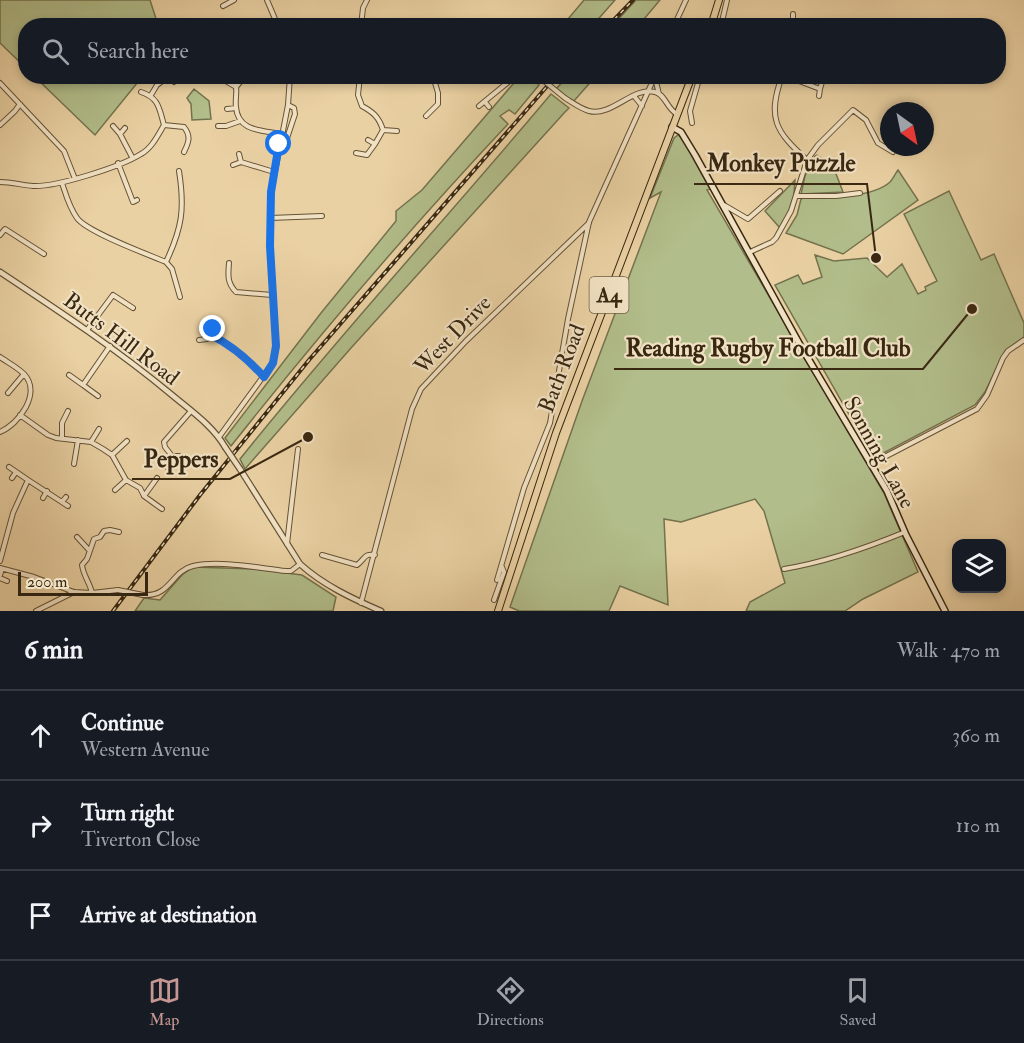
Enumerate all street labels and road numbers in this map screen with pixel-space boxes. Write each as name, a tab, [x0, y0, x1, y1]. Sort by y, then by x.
road number: A4	[590, 277, 628, 313]
street label: Butts Hill Road	[58, 286, 185, 392]
street label: West Drive	[407, 289, 497, 381]
street label: Bath Road	[532, 320, 592, 417]
street label: Sonning Lane	[837, 392, 921, 513]

